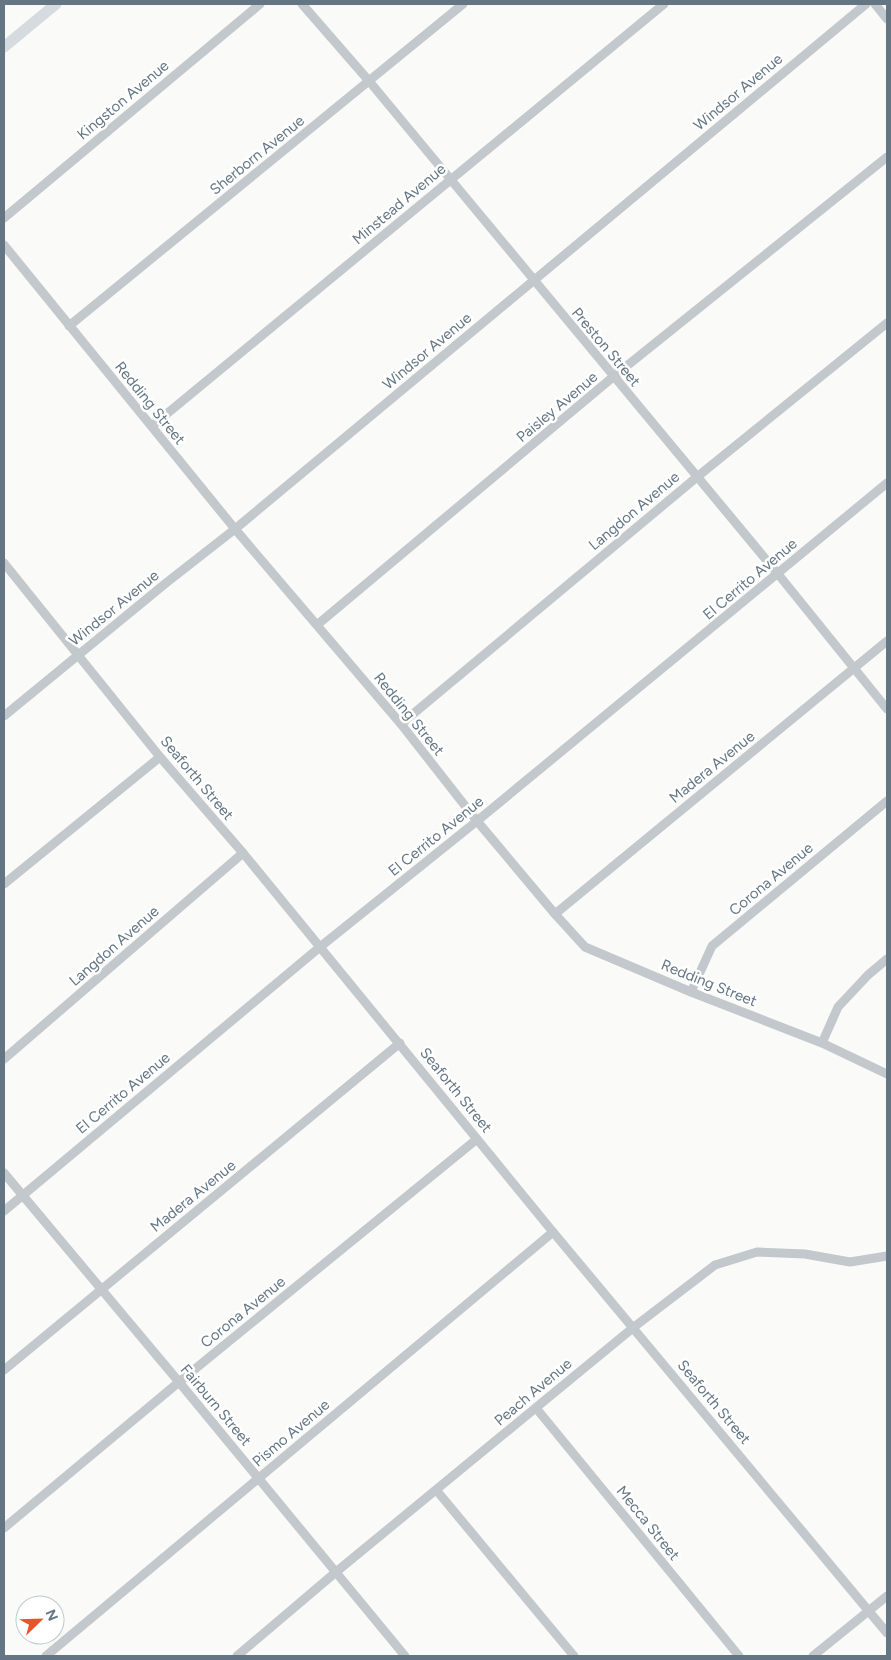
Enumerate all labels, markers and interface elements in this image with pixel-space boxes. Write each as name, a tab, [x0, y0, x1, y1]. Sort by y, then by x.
street label: Windsor Avenue	[690, 50, 786, 134]
street label: Kingston Avenue	[74, 56, 172, 144]
street label: Sherborn Avenue	[206, 111, 308, 199]
street label: Minstead Avenue	[349, 160, 449, 248]
street label: Preston Street	[568, 304, 644, 390]
street label: Windsor Avenue	[379, 309, 475, 393]
street label: Redding Street	[111, 358, 189, 448]
street label: Paisley Avenue	[513, 368, 601, 446]
street label: Langdon Avenue	[585, 468, 683, 554]
street label: El Cerrito Avenue	[699, 534, 801, 624]
street label: Windsor Avenue	[66, 566, 162, 650]
street label: Redding Street	[370, 669, 448, 759]
street label: Madera Avenue	[666, 727, 758, 807]
street label: Seaforth Street	[157, 732, 238, 824]
street label: El Cerrito Avenue	[385, 792, 487, 880]
street label: Corona Avenue	[725, 839, 817, 919]
street label: Langdon Avenue	[65, 902, 163, 990]
street label: Redding Street	[659, 956, 760, 1010]
street label: Seaforth Street	[416, 1044, 496, 1136]
street label: El Cerrito Avenue	[72, 1048, 174, 1138]
street label: Madera Avenue	[147, 1156, 239, 1236]
street label: Corona Avenue	[197, 1272, 289, 1352]
street label: Peach Avenue	[491, 1354, 575, 1430]
street label: Seaforth Street	[674, 1356, 755, 1448]
street label: Fairburn Street	[177, 1361, 255, 1450]
street label: Pismo Avenue	[249, 1396, 333, 1470]
street label: Mecca Street	[613, 1482, 684, 1564]
north arrow	[15, 1595, 65, 1645]
text: N	[42, 1607, 61, 1623]

